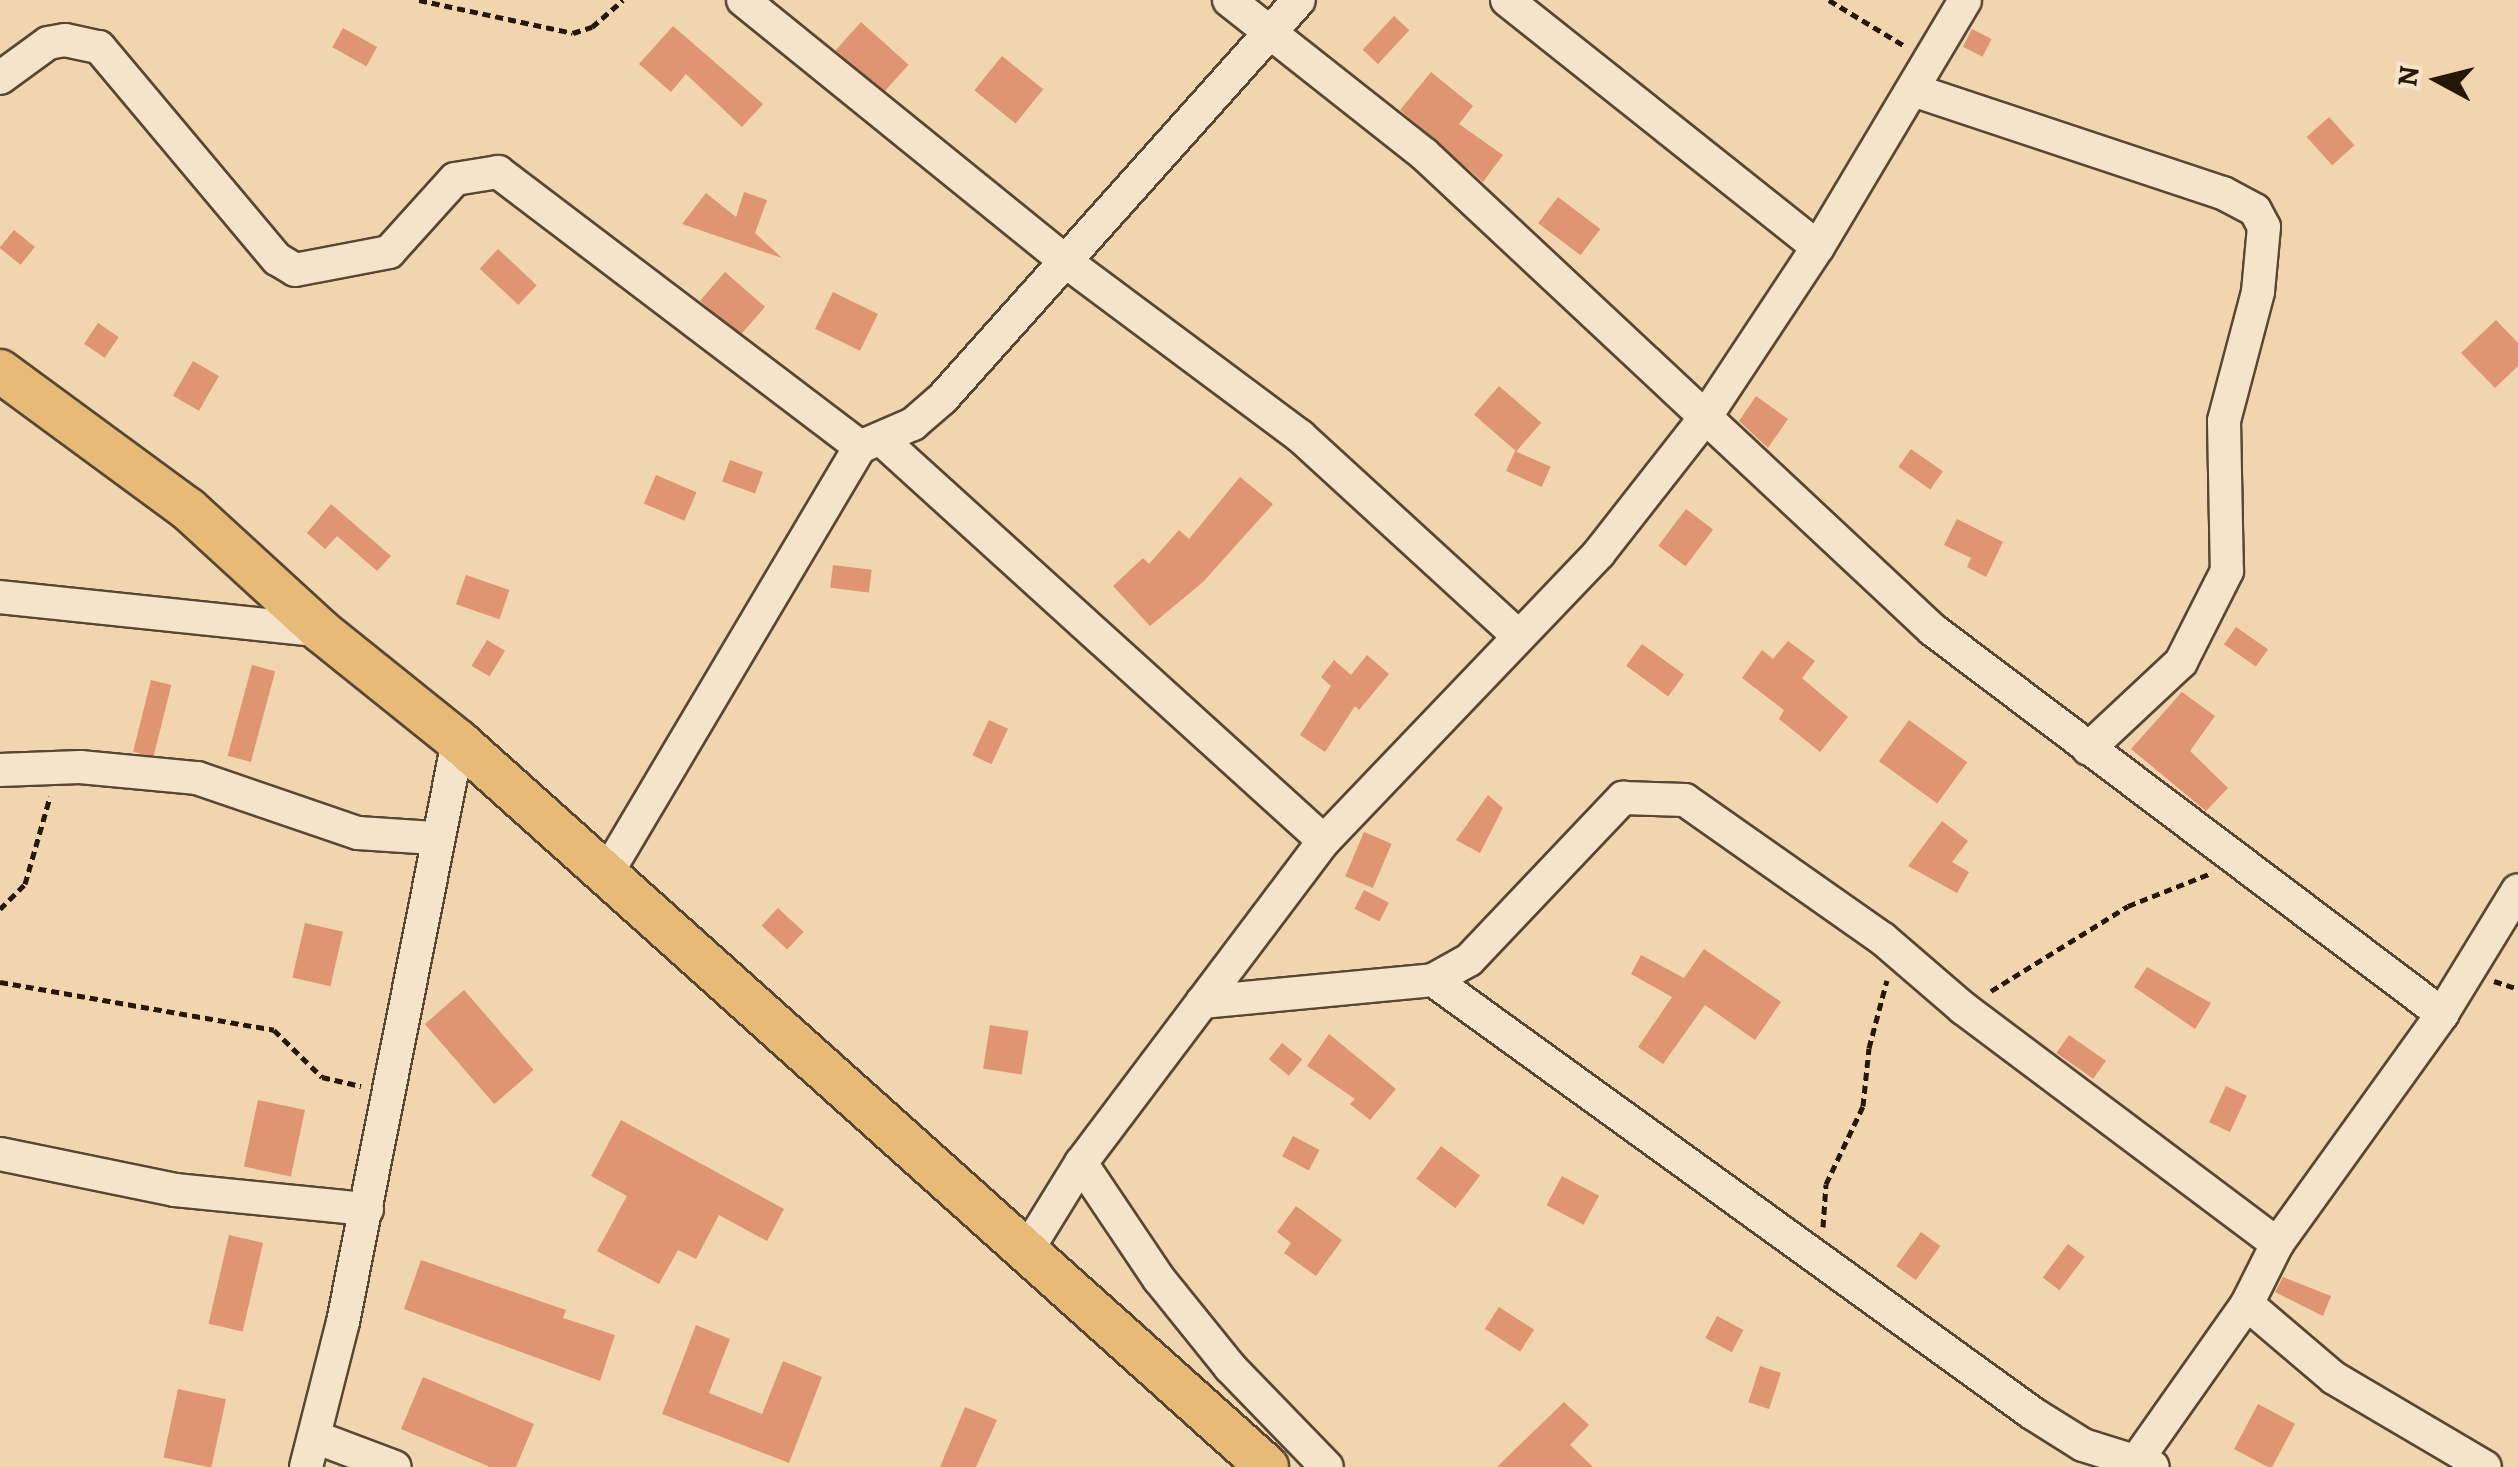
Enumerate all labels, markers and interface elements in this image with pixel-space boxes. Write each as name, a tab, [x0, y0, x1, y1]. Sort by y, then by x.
north arrow	[2388, 30, 2488, 130]
text: N	[2388, 64, 2428, 89]

